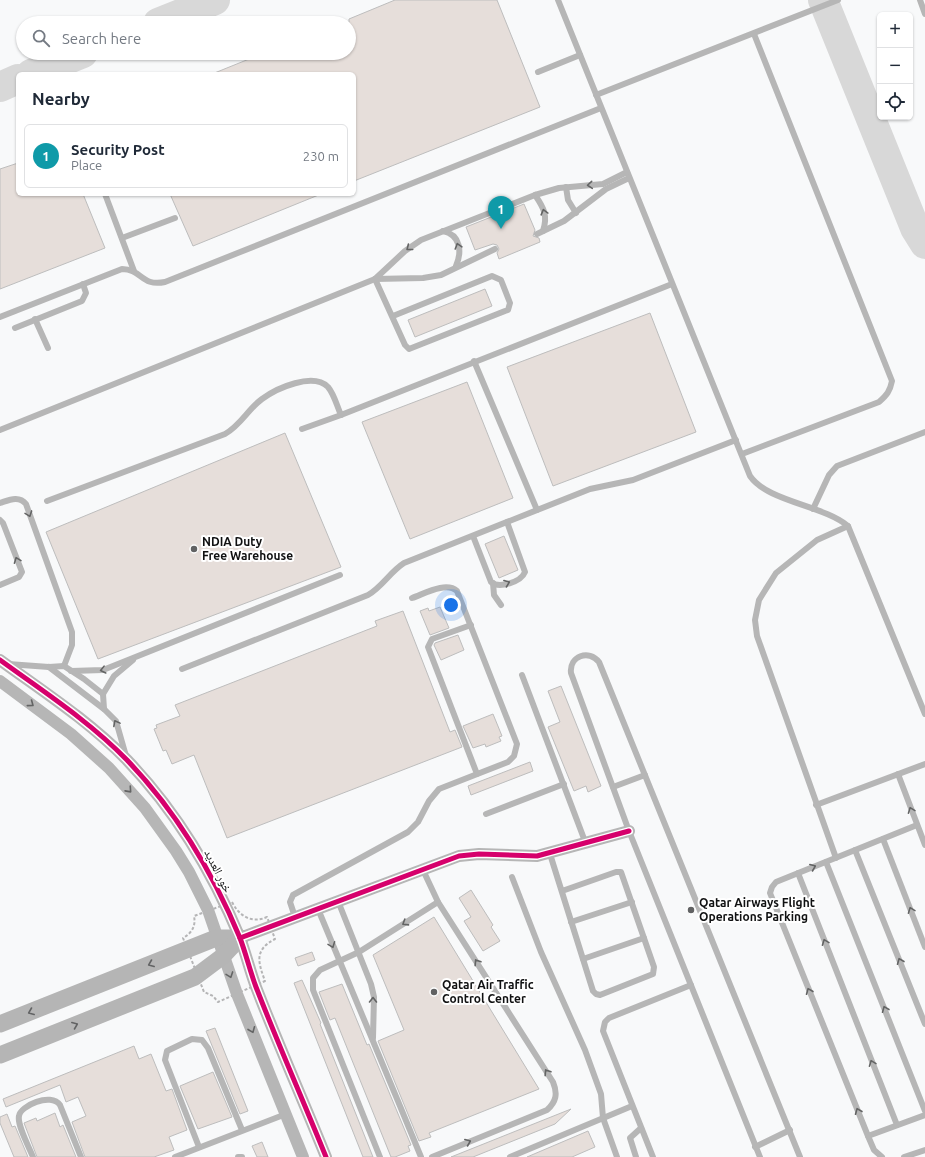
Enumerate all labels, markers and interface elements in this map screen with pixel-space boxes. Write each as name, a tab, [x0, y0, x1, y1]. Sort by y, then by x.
map controls	[877, 12, 913, 120]
button: +	[877, 12, 913, 48]
search box	[16, 16, 356, 60]
icon: search	[30, 27, 52, 49]
text: Search here	[62, 30, 141, 47]
button: −	[877, 48, 913, 84]
button: locate	[877, 84, 913, 120]
text: Nearby	[32, 89, 90, 108]
text: Security Post	[71, 141, 165, 158]
text: 1	[42, 149, 50, 163]
text: 230 m	[303, 149, 339, 163]
text: Place	[71, 158, 102, 172]
one-way arrow	[587, 181, 594, 190]
pin: 1	[488, 196, 514, 229]
one-way arrow	[541, 209, 549, 215]
one-way arrow	[454, 242, 463, 249]
one-way arrow	[406, 244, 413, 251]
one-way arrow	[25, 510, 33, 517]
place label: NDIA Duty Free Warehouse	[202, 535, 293, 562]
marker: NDIA Duty Free Warehouse	[189, 544, 199, 554]
one-way arrow	[14, 557, 22, 564]
one-way arrow	[504, 579, 511, 587]
your location	[441, 595, 461, 615]
one-way arrow	[100, 665, 106, 673]
one-way arrow	[27, 699, 34, 706]
one-way arrow	[113, 719, 120, 727]
one-way arrow	[124, 785, 131, 792]
one-way arrow	[908, 806, 916, 813]
street label: خور العديد	[201, 847, 235, 895]
one-way arrow	[808, 864, 816, 872]
place label: Qatar Airways Flight Operations Parking	[699, 896, 815, 923]
marker: Qatar Airways Flight Operations Parking	[686, 905, 696, 915]
one-way arrow	[907, 907, 915, 914]
one-way arrow	[402, 918, 409, 925]
one-way arrow	[822, 939, 830, 946]
one-way arrow	[328, 941, 336, 948]
one-way arrow	[897, 958, 905, 966]
one-way arrow	[148, 959, 155, 967]
one-way arrow	[474, 959, 481, 966]
one-way arrow	[225, 971, 233, 978]
place label: Qatar Air Traffic Control Center	[442, 978, 534, 1005]
marker: Qatar Air Traffic Control Center	[429, 987, 439, 997]
one-way arrow	[805, 987, 813, 994]
one-way arrow	[369, 997, 377, 1003]
one-way arrow	[881, 1006, 889, 1013]
one-way arrow	[27, 1007, 35, 1015]
one-way arrow	[71, 1022, 79, 1030]
one-way arrow	[247, 1026, 255, 1033]
one-way arrow	[869, 1060, 877, 1067]
one-way arrow	[544, 1069, 551, 1076]
one-way arrow	[854, 1108, 862, 1115]
one-way arrow	[464, 1139, 471, 1147]

